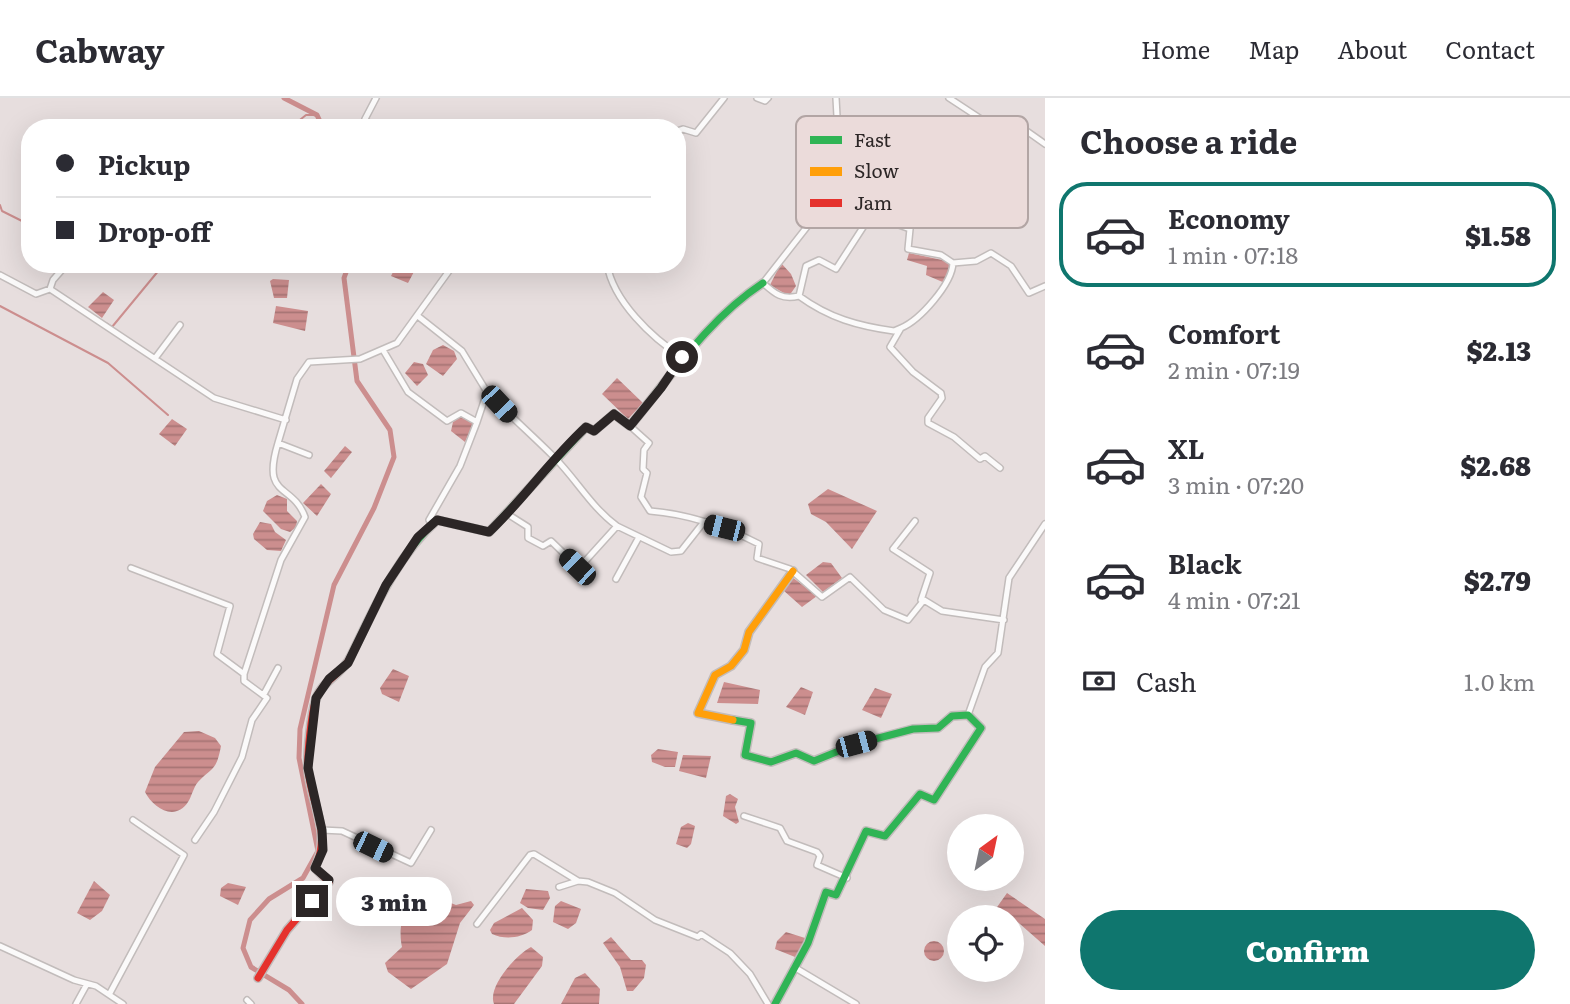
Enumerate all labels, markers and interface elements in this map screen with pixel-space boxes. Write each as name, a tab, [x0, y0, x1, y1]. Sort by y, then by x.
text: Cabway	[35, 24, 164, 73]
text: Home	[1141, 31, 1210, 66]
text: Map	[1248, 31, 1299, 66]
text: About	[1337, 31, 1407, 66]
text: Contact	[1445, 31, 1535, 66]
legend	[796, 116, 1028, 228]
text: Choose a ride	[1080, 116, 1297, 164]
text: Fast	[854, 125, 891, 153]
text: Pickup	[98, 144, 190, 183]
text: Slow	[854, 156, 899, 184]
text: Jam	[854, 188, 892, 216]
text: Economy	[1168, 198, 1290, 237]
icon: car	[1084, 203, 1147, 266]
text: Drop-off	[98, 211, 211, 250]
text: $1.58	[1465, 215, 1531, 254]
text: 1 min · 07:18	[1168, 237, 1298, 271]
text: Comfort	[1168, 313, 1280, 352]
icon: car	[1084, 318, 1147, 381]
text: $2.13	[1466, 330, 1531, 369]
route start	[666, 341, 698, 373]
text: 2 min · 07:19	[1168, 352, 1300, 386]
car	[477, 381, 522, 427]
text: XL	[1168, 428, 1205, 467]
icon: car	[1084, 433, 1147, 496]
text: $2.68	[1460, 445, 1531, 484]
text: 3 min · 07:20	[1168, 467, 1304, 501]
car	[702, 513, 747, 543]
text: Black	[1168, 543, 1242, 582]
car	[555, 545, 600, 589]
icon: car	[1084, 548, 1147, 611]
text: $2.79	[1464, 560, 1531, 599]
text: 4 min · 07:21	[1168, 582, 1300, 616]
text: Cash	[1136, 661, 1197, 700]
icon: cash	[1080, 662, 1118, 700]
text: 1.0 km	[1464, 664, 1535, 698]
car	[833, 728, 880, 760]
north arrow	[947, 814, 1024, 891]
map controls	[947, 814, 1024, 982]
car	[350, 828, 397, 866]
callout: 3 min	[336, 876, 452, 926]
text: 3 min	[361, 884, 427, 918]
route end	[296, 885, 328, 917]
button: locate	[947, 905, 1024, 982]
button: Confirm	[1080, 910, 1535, 990]

